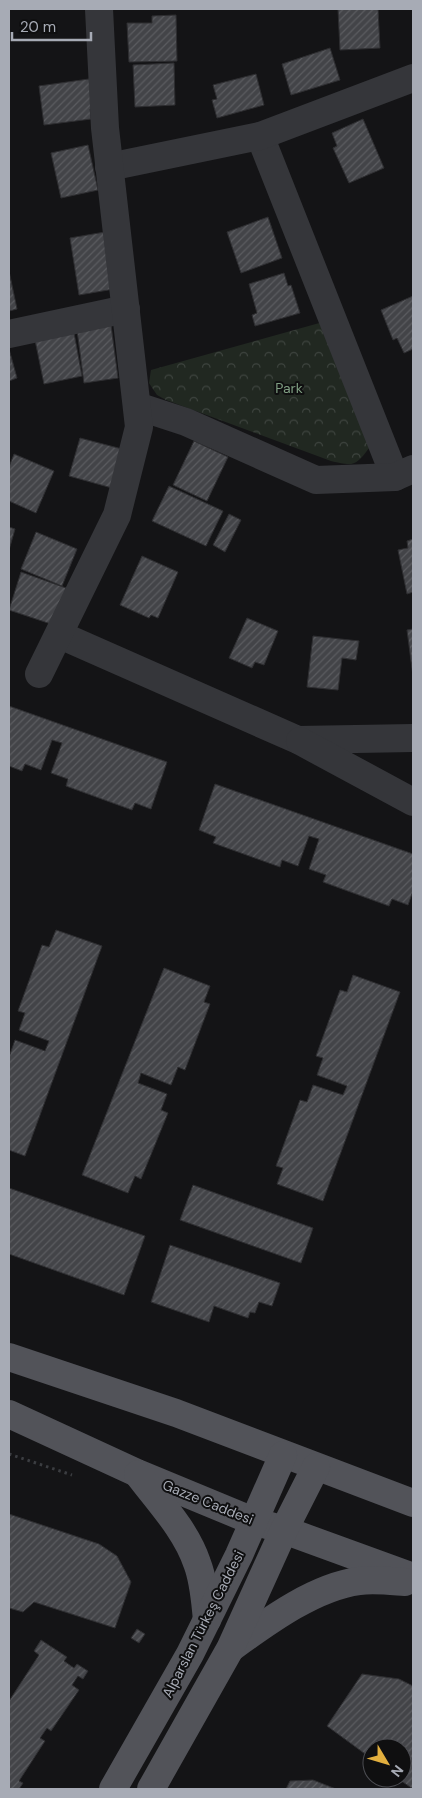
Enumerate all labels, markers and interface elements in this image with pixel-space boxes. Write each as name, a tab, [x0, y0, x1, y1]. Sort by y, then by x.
scale bar	[12, 10, 91, 42]
text: 20 m	[20, 17, 56, 37]
park label: Park	[275, 379, 303, 397]
street label: Gazze Caddesi	[160, 1476, 256, 1528]
street label: Alparslan Türkeş Caddesi	[158, 1547, 248, 1701]
north arrow	[362, 1738, 412, 1788]
text: N	[387, 1761, 407, 1781]

